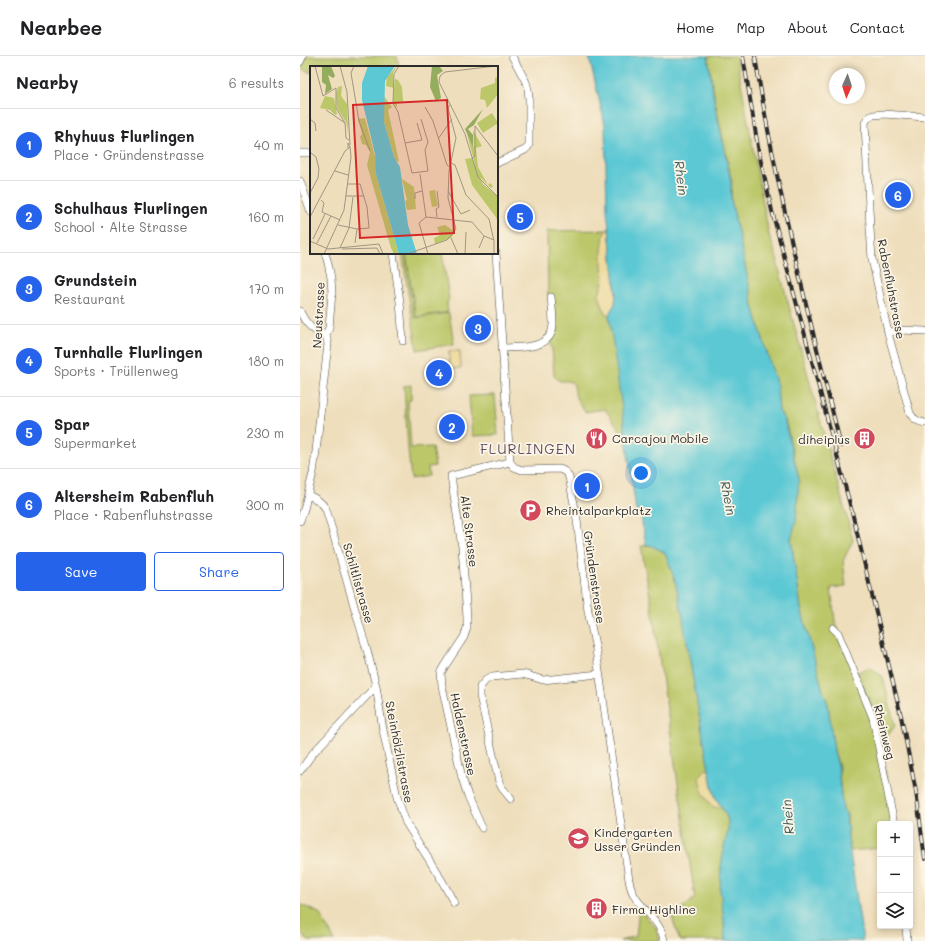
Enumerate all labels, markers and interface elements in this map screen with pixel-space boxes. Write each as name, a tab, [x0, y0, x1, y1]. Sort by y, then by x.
text: Nearbee	[20, 15, 102, 40]
text: Home	[676, 18, 714, 37]
text: Map	[736, 18, 765, 37]
text: About	[787, 18, 828, 37]
text: Contact	[850, 18, 905, 37]
inset map	[310, 66, 498, 254]
north arrow	[829, 68, 865, 104]
text: Nearby	[16, 71, 78, 93]
text: 6 results	[229, 74, 284, 91]
text: Rhyhuus Flurlingen	[54, 126, 194, 146]
text: 1	[26, 136, 32, 153]
text: 40 m	[254, 136, 284, 153]
text: Place · Gründenstrasse	[54, 146, 204, 163]
water label: Rhein	[671, 160, 693, 196]
pin: 6	[885, 180, 911, 210]
text: Schulhaus Flurlingen	[54, 198, 208, 218]
pin: 5	[507, 202, 533, 232]
text: 2	[25, 208, 33, 225]
text: 160 m	[248, 208, 284, 225]
text: School · Alte Strasse	[54, 218, 188, 235]
street label: Rabenfluhstrasse	[874, 238, 910, 340]
text: Grundstein	[54, 270, 137, 290]
text: 3	[25, 280, 33, 297]
text: 170 m	[248, 280, 284, 297]
street label: Neustrasse	[308, 281, 328, 349]
text: Restaurant	[54, 290, 125, 307]
pin: 3	[465, 313, 491, 343]
text: Turnhalle Flurlingen	[54, 342, 203, 362]
text: 4	[25, 352, 33, 369]
text: 180 m	[248, 352, 284, 369]
pin: 4	[426, 358, 452, 388]
text: Sports · Trüllenweg	[54, 362, 178, 379]
pin: 2	[439, 412, 465, 442]
text: Spar	[54, 414, 90, 434]
text: 5	[25, 424, 33, 441]
text: 230 m	[247, 424, 284, 441]
restaurant icon: Carcajou Mobile	[583, 425, 609, 451]
building icon: diheiplus	[852, 426, 878, 452]
place label: Carcajou Mobile	[612, 430, 709, 446]
place label: diheiplus	[798, 431, 850, 447]
text: Supermarket	[54, 434, 137, 451]
district label: FLURLINGEN	[480, 439, 576, 458]
your location	[631, 463, 651, 483]
pin: 1	[574, 471, 600, 501]
water label: Rhein	[717, 479, 741, 517]
text: Altersheim Rabenfluh	[54, 486, 214, 506]
street label: Alte Strasse	[458, 494, 482, 568]
text: 6	[25, 496, 33, 513]
text: 300 m	[246, 496, 284, 513]
parking icon: Rheintalparkplatz	[517, 497, 543, 523]
place label: Rheintalparkplatz	[546, 502, 651, 518]
text: Place · Rabenfluhstrasse	[54, 506, 213, 523]
street label: Gründenstrasse	[581, 530, 609, 624]
street label: Schiltlistrasse	[340, 541, 378, 625]
button: Save	[16, 552, 146, 591]
button: Share	[154, 552, 284, 591]
street label: Haldenstrasse	[447, 691, 481, 777]
street label: Steinhölzlistrasse	[382, 700, 418, 804]
street label: Rheinweg	[870, 703, 900, 761]
water label: Rhein	[777, 799, 797, 835]
map controls	[877, 821, 913, 929]
button: +	[877, 821, 913, 857]
place label: Kindergarten Usser Gründen	[594, 824, 681, 854]
school or university icon: Kindergarten Usser Gründen	[566, 826, 592, 852]
button: −	[877, 857, 913, 893]
button: layers	[877, 893, 913, 929]
building icon: Firma Highline	[584, 896, 610, 922]
place label: Firma Highline	[612, 901, 696, 917]

